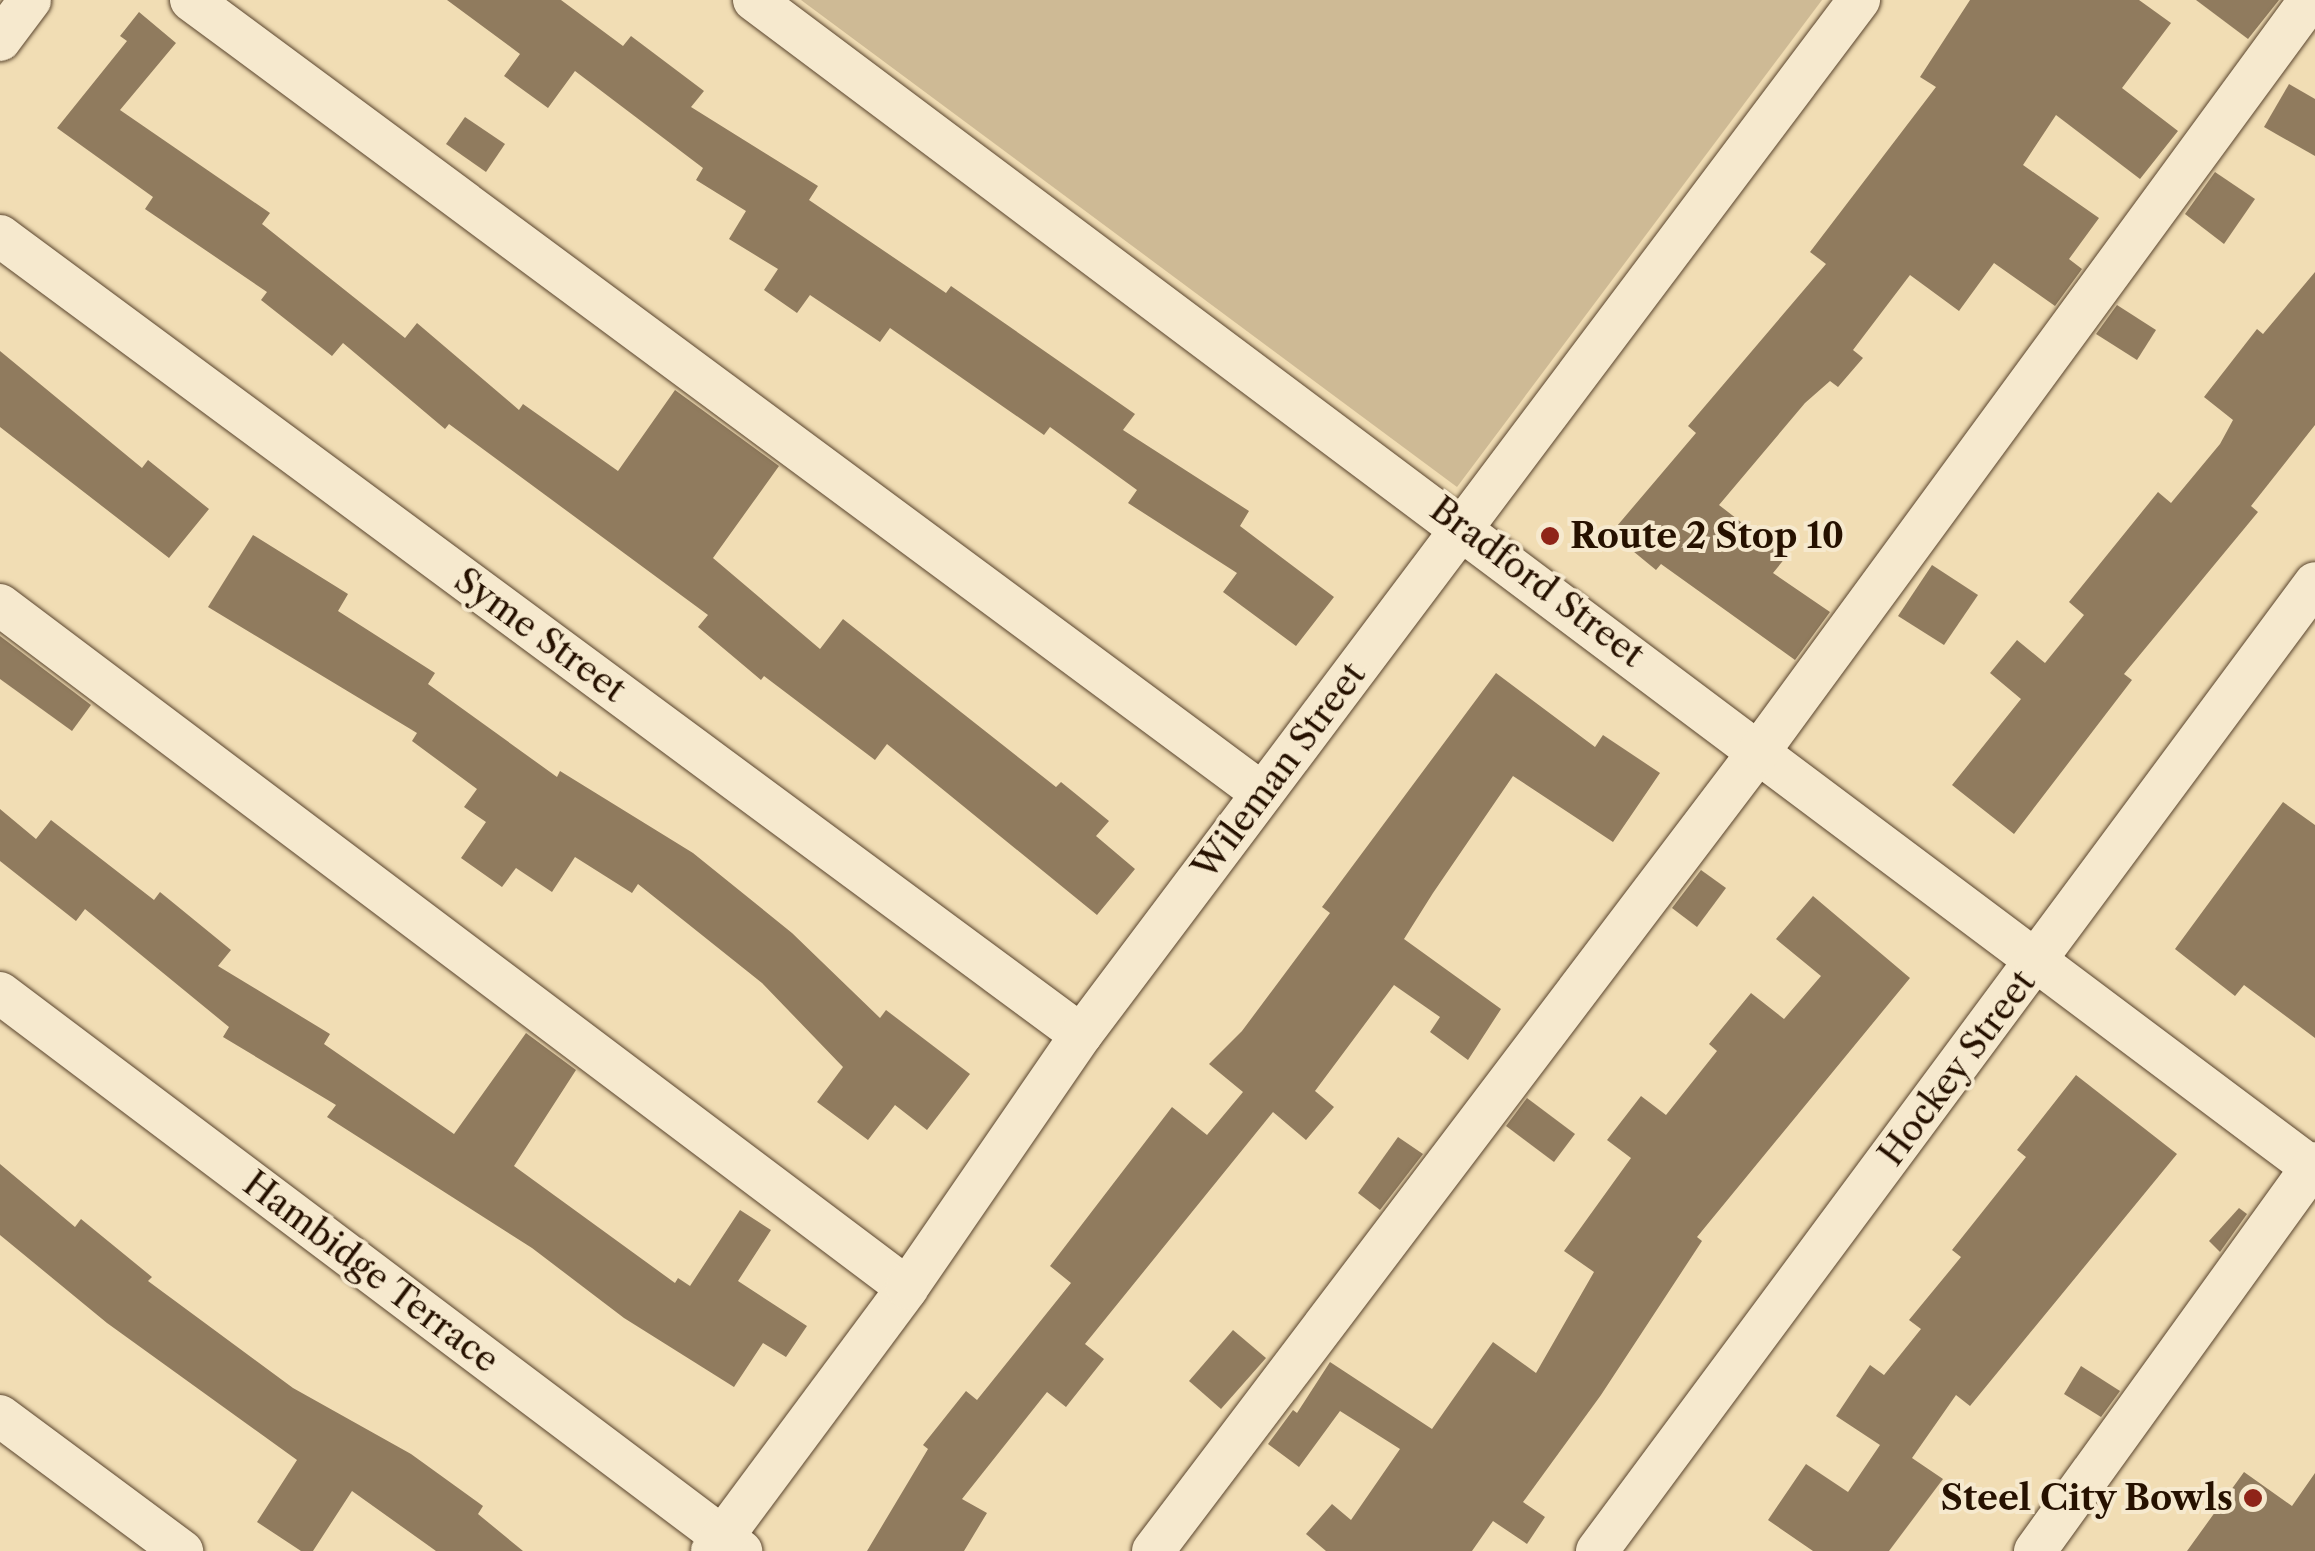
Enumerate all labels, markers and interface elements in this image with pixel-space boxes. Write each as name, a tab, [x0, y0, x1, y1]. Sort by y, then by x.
street label: Bradford Street	[1422, 488, 1652, 676]
place label: Route 2 Stop 10	[1570, 515, 1844, 557]
marker: Route 2 Stop 10	[1539, 525, 1561, 547]
street label: Syme Street	[446, 559, 634, 711]
street label: Wileman Street	[1184, 654, 1374, 888]
street label: Hockey Street	[1870, 962, 2044, 1174]
street label: Hambidge Terrace	[235, 1162, 507, 1382]
place label: Steel City Bowls	[1940, 1477, 2233, 1519]
marker: Steel City Bowls	[2242, 1487, 2264, 1509]

